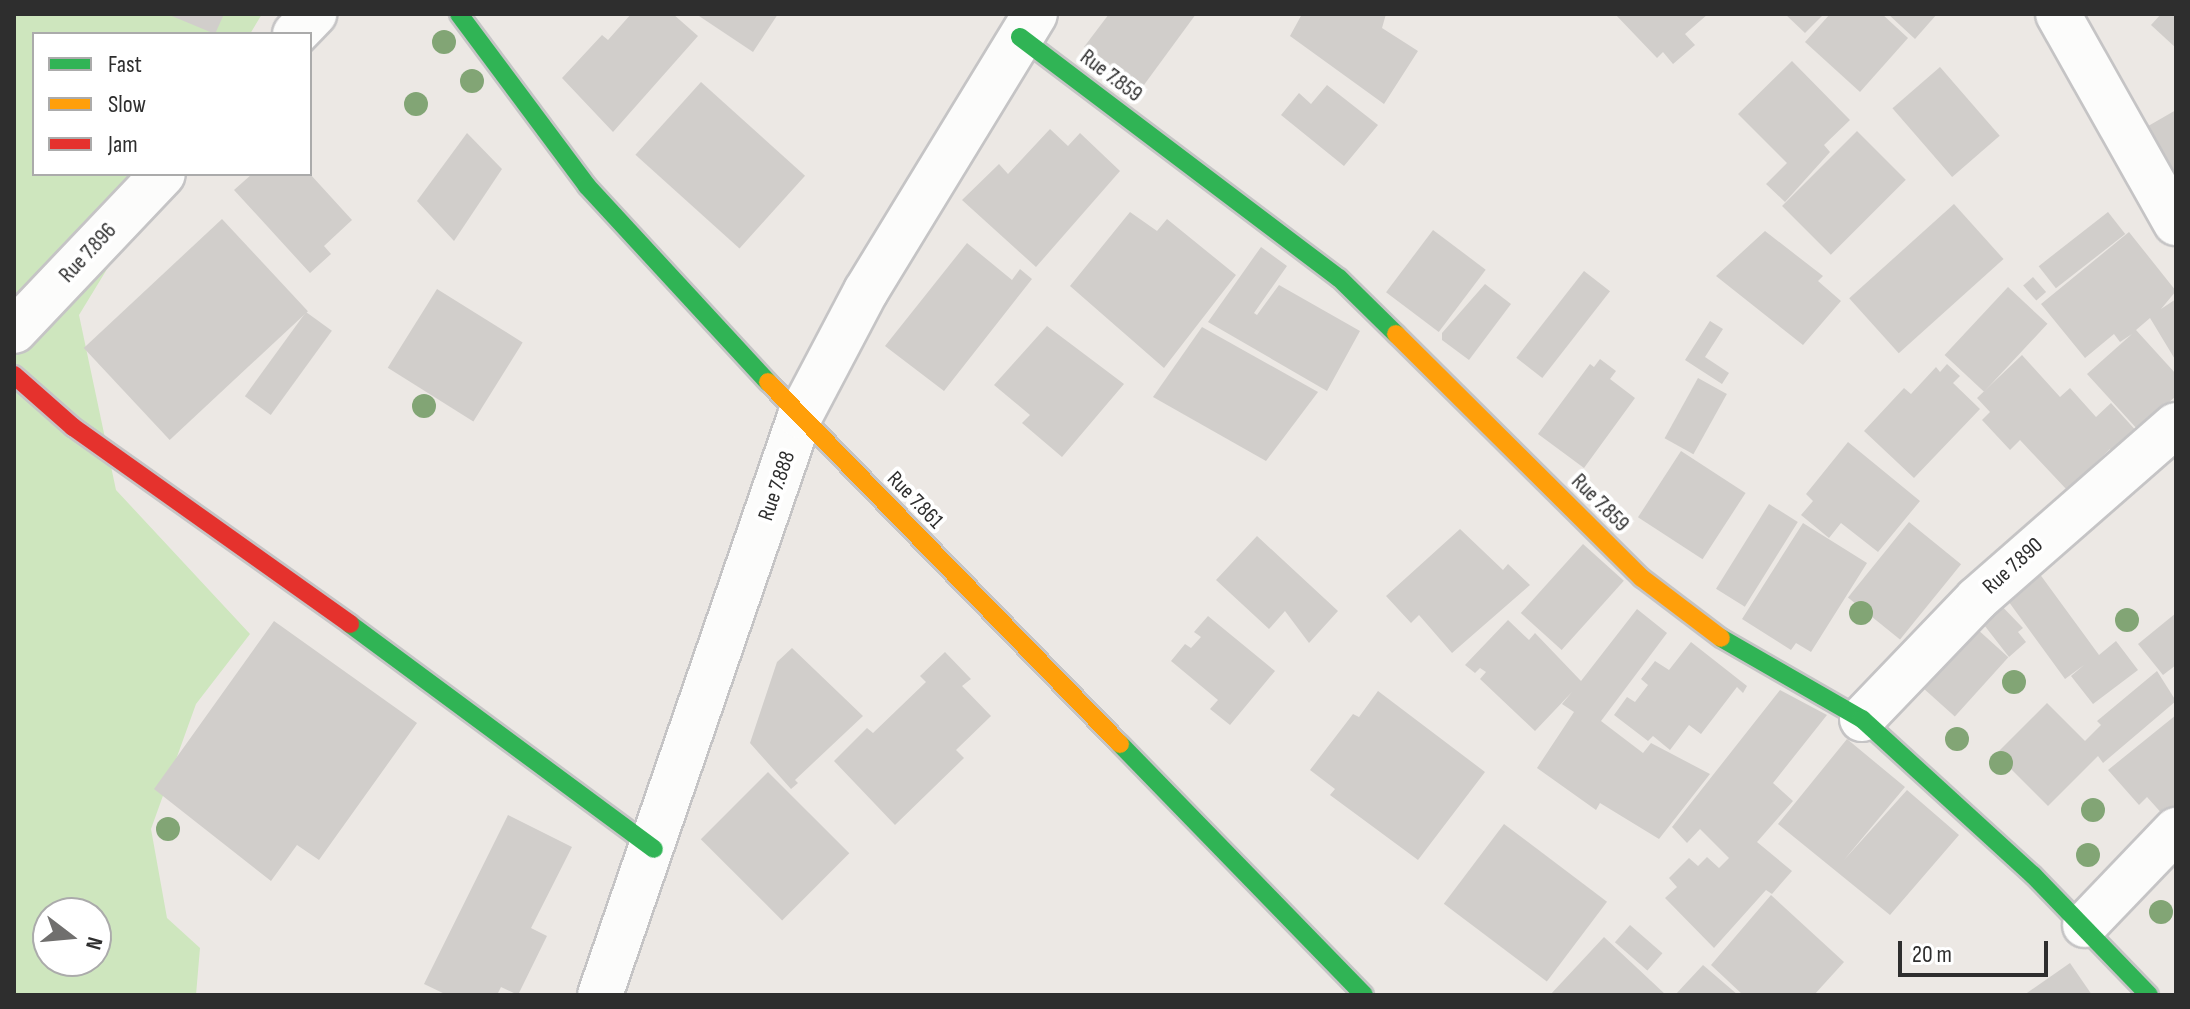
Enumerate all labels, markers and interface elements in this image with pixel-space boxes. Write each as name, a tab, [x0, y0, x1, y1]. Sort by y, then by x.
legend	[32, 32, 312, 176]
street label: Rue 7.859	[1075, 44, 1147, 108]
text: Fast	[108, 50, 142, 79]
text: Slow	[108, 90, 146, 119]
text: Jam	[108, 130, 138, 159]
street label: Rue 7.896	[54, 218, 122, 288]
street label: Rue 7.888	[753, 448, 801, 524]
street label: Rue 7.861	[881, 466, 949, 534]
street label: Rue 7.859	[1566, 469, 1634, 537]
street label: Rue 7.890	[1978, 532, 2048, 600]
north arrow	[32, 897, 112, 977]
scale bar	[1902, 925, 2052, 975]
text: N	[79, 934, 108, 953]
text: 20 m	[1912, 940, 1952, 969]

